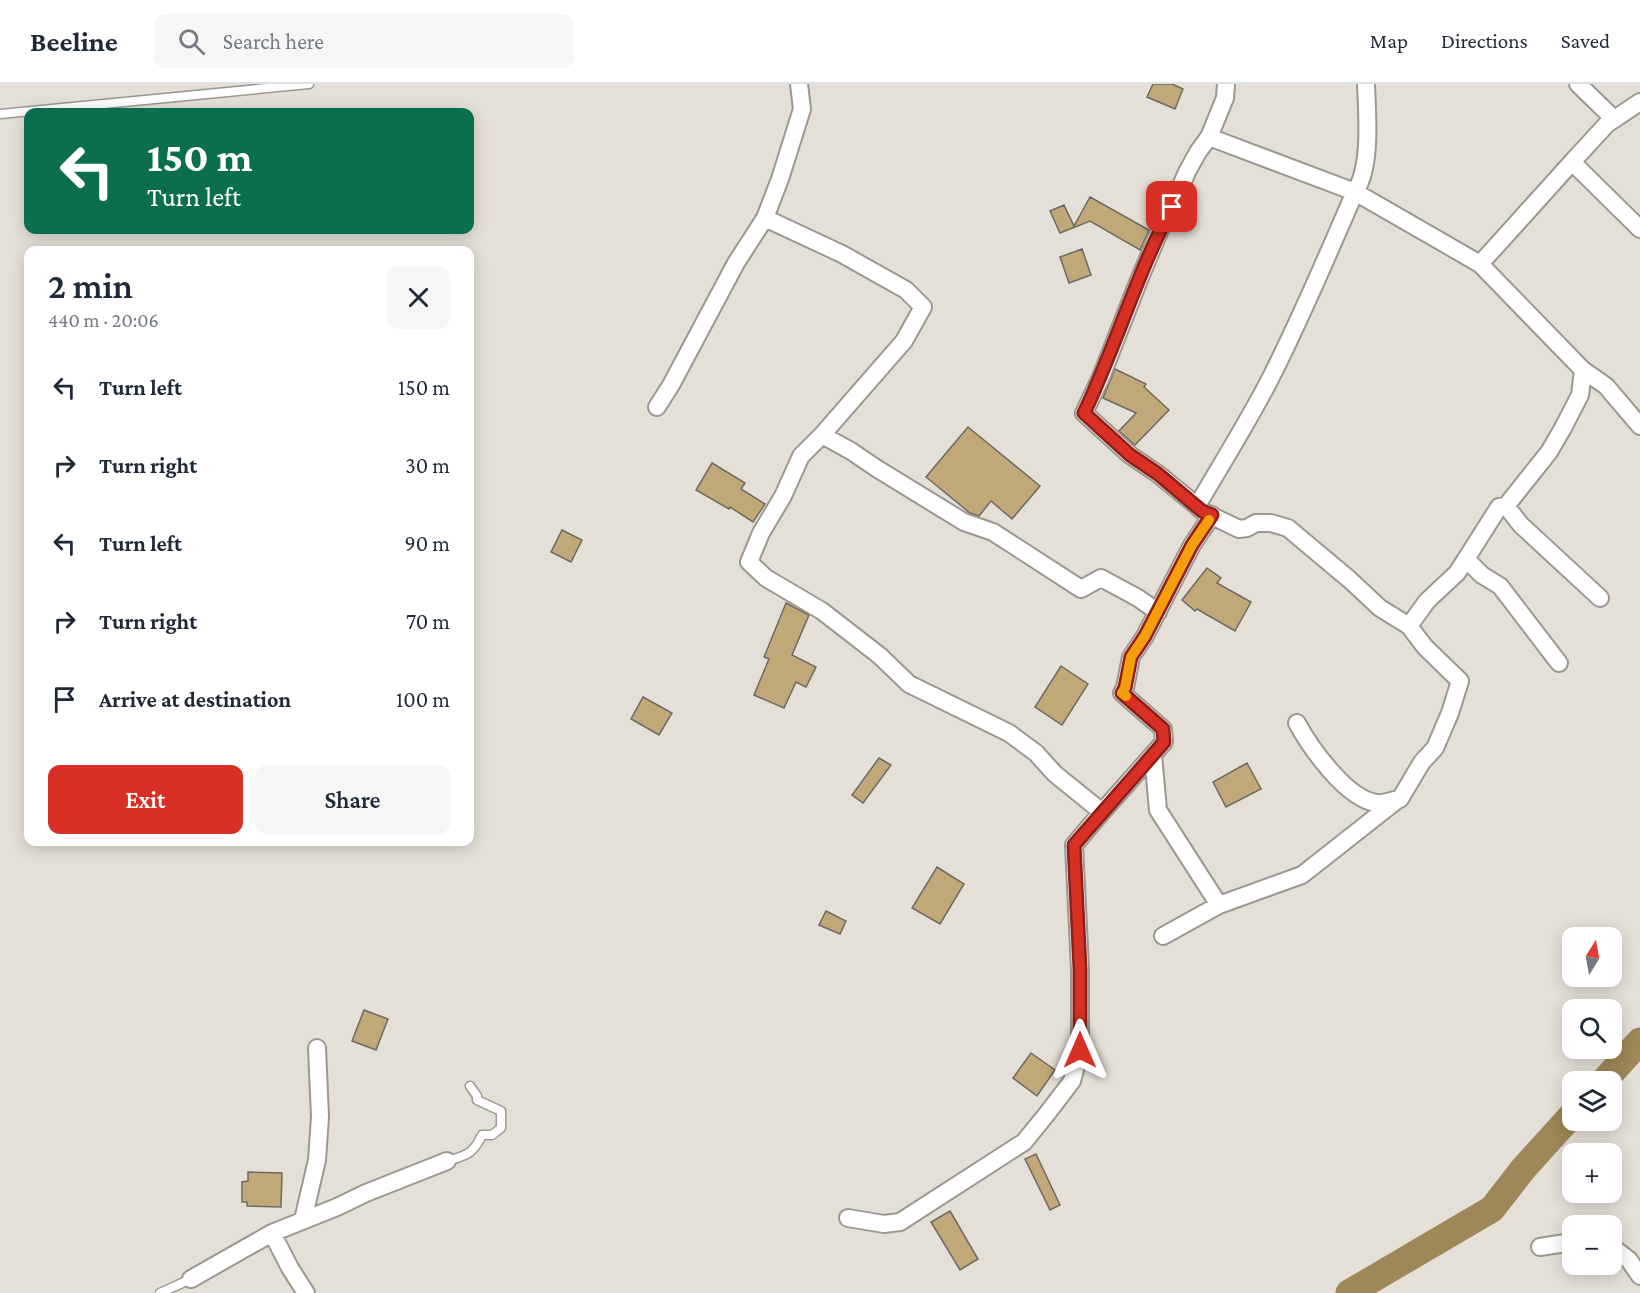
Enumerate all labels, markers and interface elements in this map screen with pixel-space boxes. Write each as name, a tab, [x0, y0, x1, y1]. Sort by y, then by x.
search box	[154, 14, 574, 68]
icon: search	[175, 25, 208, 58]
text: Beeline	[30, 26, 118, 57]
text: Search here	[223, 29, 324, 54]
text: Map	[1370, 29, 1408, 53]
text: Directions	[1441, 29, 1528, 53]
text: Saved	[1561, 29, 1610, 53]
icon: left	[48, 132, 126, 210]
text: 150 m	[147, 133, 252, 180]
pin	[1146, 181, 1197, 232]
text: Turn left	[147, 182, 241, 212]
icon: arrive	[1155, 190, 1188, 223]
text: 2 min	[48, 266, 133, 306]
button: close	[387, 266, 450, 329]
text: 440 m · 20:06	[48, 309, 159, 331]
icon: left	[48, 371, 81, 404]
text: Turn left	[99, 375, 182, 400]
text: 150 m	[398, 375, 450, 400]
icon: right	[48, 449, 81, 482]
text: Turn right	[99, 453, 197, 478]
text: 30 m	[405, 453, 450, 478]
icon: left	[48, 527, 81, 560]
text: Turn left	[99, 531, 182, 556]
text: 90 m	[405, 531, 450, 556]
icon: right	[48, 605, 81, 638]
text: Turn right	[99, 609, 197, 634]
text: 70 m	[406, 609, 450, 634]
icon: arrive	[48, 683, 81, 716]
text: Arrive at destination	[99, 687, 291, 712]
text: 100 m	[396, 687, 450, 712]
button: Exit	[48, 765, 243, 834]
button: Share	[255, 765, 450, 834]
north arrow	[1562, 927, 1622, 987]
map controls	[1562, 927, 1622, 1275]
button: search	[1562, 999, 1622, 1059]
position arrow	[1048, 1018, 1112, 1082]
button: layers	[1562, 1071, 1622, 1131]
button: +	[1562, 1143, 1622, 1203]
button: −	[1562, 1215, 1622, 1275]

